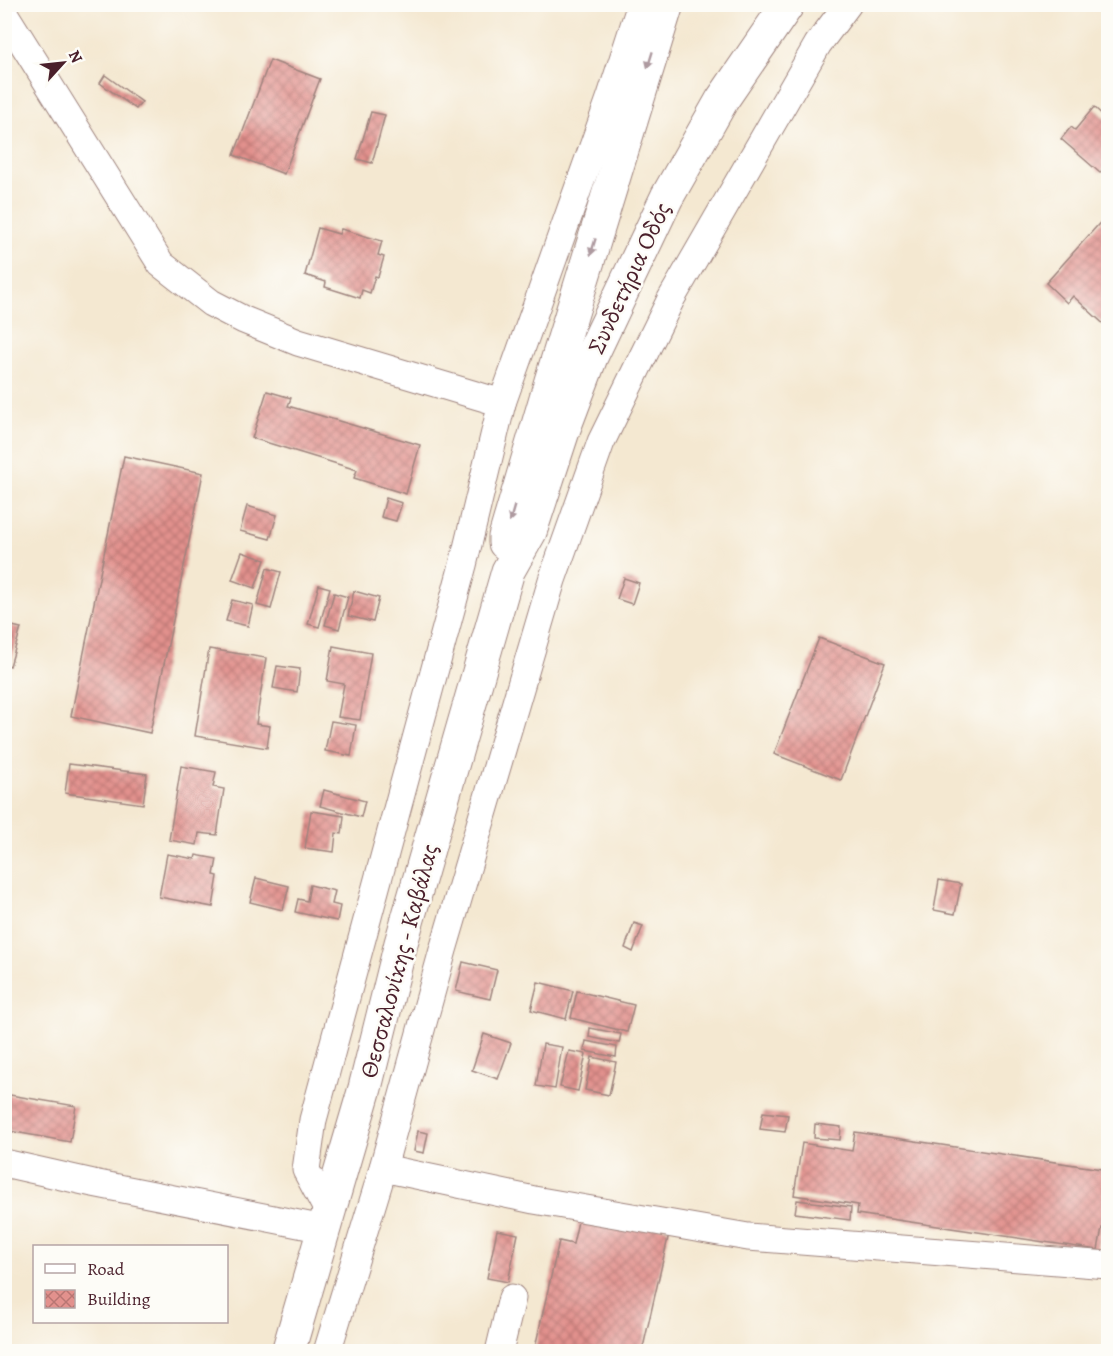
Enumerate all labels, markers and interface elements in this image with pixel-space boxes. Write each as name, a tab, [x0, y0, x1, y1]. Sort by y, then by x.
north arrow	[33, 33, 93, 93]
text: N	[63, 46, 88, 67]
one-way arrow	[645, 52, 654, 70]
street label: Συνδετήρια Οδός	[580, 197, 678, 359]
one-way arrow	[588, 238, 597, 256]
one-way arrow	[507, 505, 516, 523]
street label: Θεσσαλονίκης - Καβάλας	[352, 840, 446, 1082]
legend	[33, 1245, 228, 1323]
text: Road	[87, 1257, 125, 1281]
text: Building	[87, 1287, 151, 1311]

